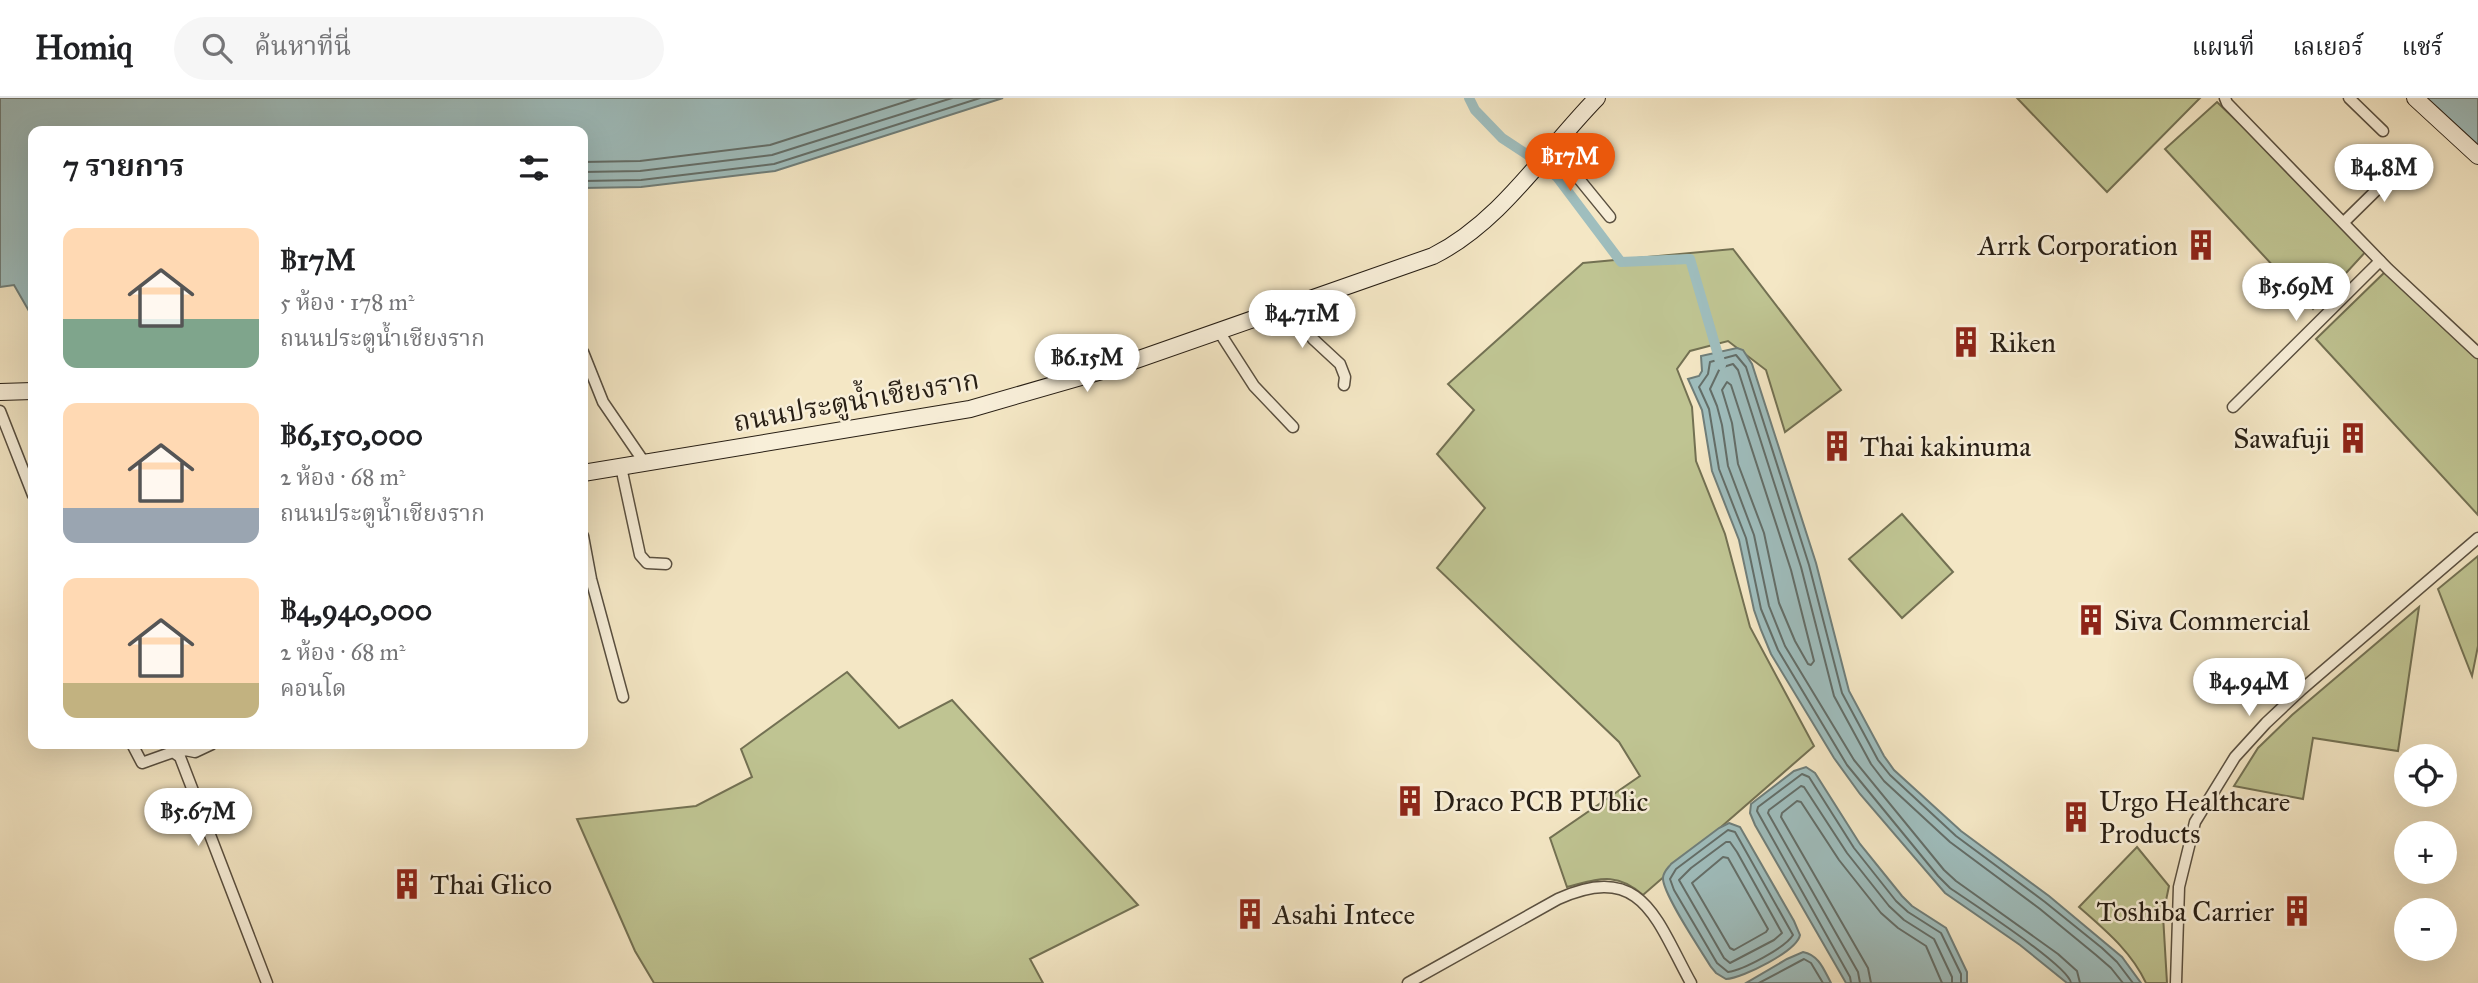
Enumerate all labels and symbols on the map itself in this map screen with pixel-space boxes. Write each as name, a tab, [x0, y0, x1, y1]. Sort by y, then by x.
pin: ฿17M	[1529, 134, 1611, 193]
pin: ฿4.8M	[2335, 144, 2433, 204]
place label: Arrk Corporation	[1977, 228, 2178, 263]
building icon: Arrk Corporation	[2184, 228, 2218, 262]
pin: ฿5.69M	[2239, 264, 2353, 323]
pin: ฿4.71M	[1245, 290, 1359, 350]
building icon: Riken	[1949, 325, 1983, 359]
place label: Riken	[1989, 325, 2056, 360]
pin: ฿6.15M	[1030, 334, 1144, 394]
street label: ถนนประตูน้ำเชียงราก	[730, 359, 982, 440]
place label: Sawafuji	[2233, 421, 2330, 456]
building icon: Sawafuji	[2336, 421, 2370, 455]
building icon: Thai kakinuma	[1820, 429, 1854, 463]
place label: Thai kakinuma	[1860, 429, 2031, 464]
building icon: Siva Commercial	[2074, 603, 2108, 637]
place label: Siva Commercial	[2114, 603, 2310, 638]
pin: ฿4.94M	[2192, 658, 2306, 718]
building icon: Draco PCB PUblic	[1393, 784, 1427, 818]
place label: Draco PCB PUblic	[1433, 784, 1648, 819]
place label: Urgo Healthcare Products	[2099, 784, 2290, 851]
pin: ฿5.67M	[141, 788, 255, 848]
building icon: Urgo Healthcare Products	[2059, 800, 2093, 834]
building icon: Thai Glico	[390, 867, 424, 901]
place label: Thai Glico	[430, 867, 552, 902]
place label: Toshiba Carrier	[2096, 894, 2275, 929]
building icon: Toshiba Carrier	[2280, 894, 2314, 928]
building icon: Asahi Intece	[1233, 897, 1267, 931]
place label: Asahi Intece	[1272, 897, 1415, 932]

